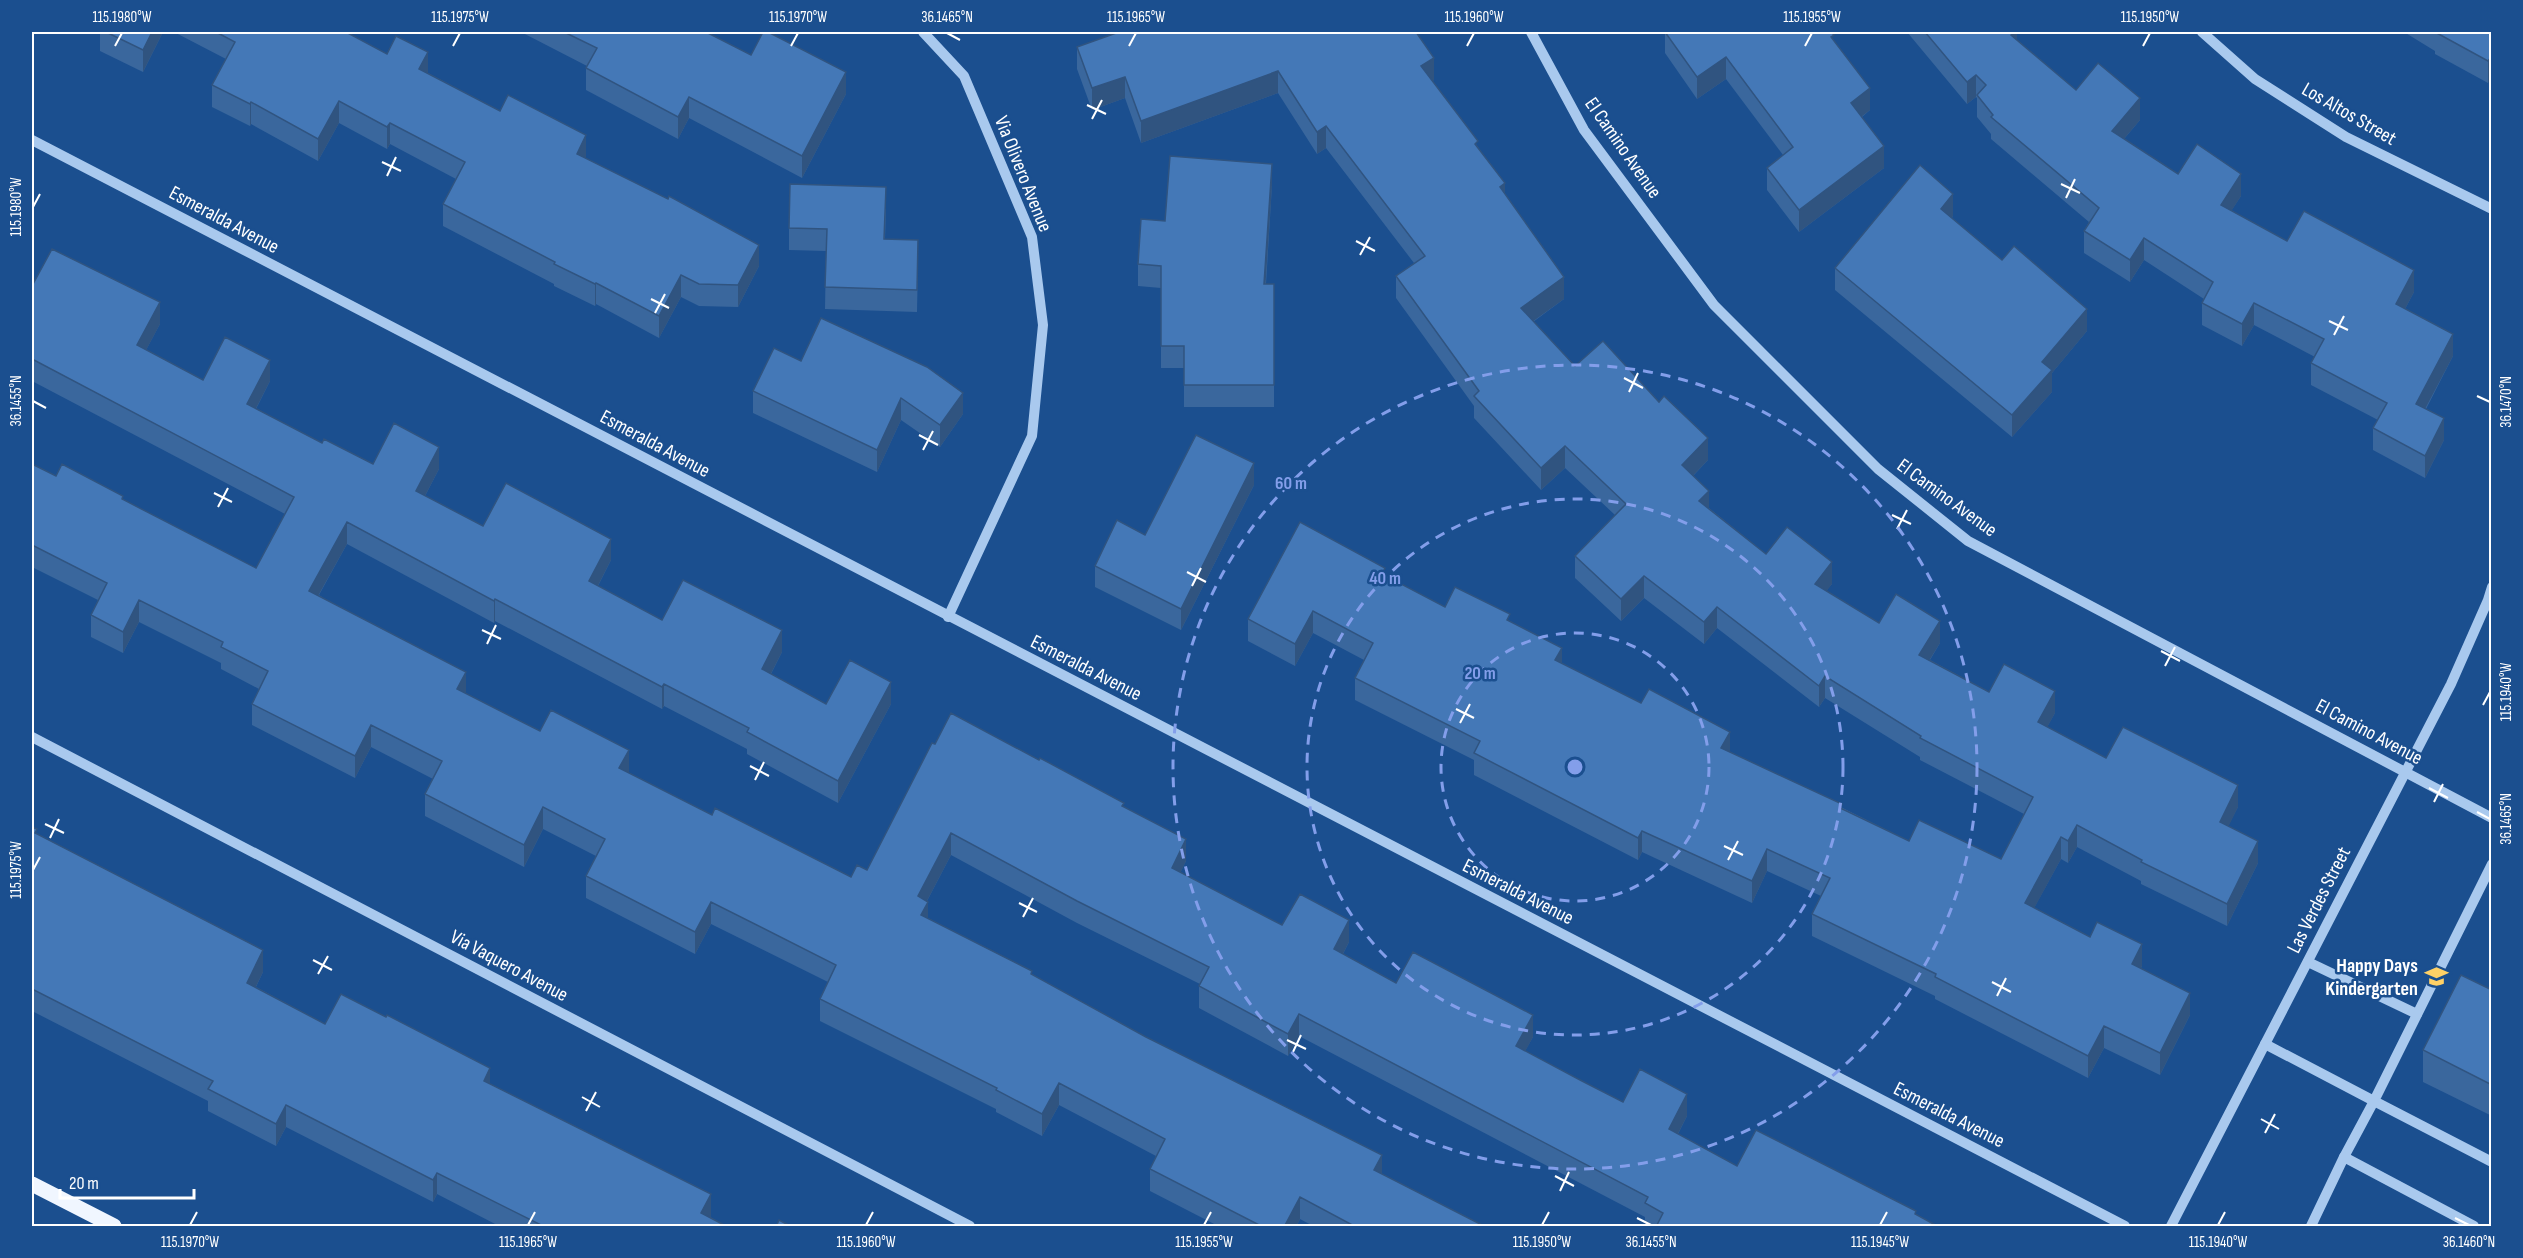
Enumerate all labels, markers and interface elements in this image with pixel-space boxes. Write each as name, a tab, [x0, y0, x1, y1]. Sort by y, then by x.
text: 115.1980°W	[93, 8, 152, 27]
text: 115.1975°W	[431, 8, 489, 27]
text: 115.1970°W	[769, 8, 827, 27]
text: 36.1465°N	[921, 8, 973, 27]
text: 115.1965°W	[1107, 8, 1165, 27]
text: 115.1960°W	[1445, 8, 1504, 27]
text: 115.1955°W	[1783, 8, 1841, 27]
text: 115.1950°W	[2121, 8, 2179, 27]
street label: Los Altos Street	[2297, 77, 2401, 151]
street label: El Camino Avenue	[1579, 93, 1667, 203]
street label: Via Olivero Avenue	[989, 113, 1057, 235]
text: 115.1980°W	[7, 177, 26, 236]
street label: Esmeralda Avenue	[165, 181, 283, 259]
text: 36.1455°N	[7, 375, 26, 427]
text: 36.1470°N	[2497, 376, 2516, 428]
street label: Esmeralda Avenue	[596, 405, 714, 483]
street label: El Camino Avenue	[1892, 454, 2002, 542]
text: 60 m	[1275, 473, 1307, 494]
text: 40 m	[1369, 568, 1401, 589]
street label: Esmeralda Avenue	[1027, 630, 1145, 706]
text: 115.1940°W	[2497, 662, 2516, 721]
text: 20 m	[1464, 663, 1496, 684]
street label: El Camino Avenue	[2311, 694, 2427, 770]
centre of rings	[1565, 757, 1585, 777]
text: 36.1465°N	[2497, 793, 2516, 845]
text: 115.1975°W	[7, 841, 26, 899]
street label: Las Verdes Street	[2282, 843, 2356, 957]
street label: Esmeralda Avenue	[1459, 854, 1577, 930]
street label: Via Vaquero Avenue	[446, 925, 572, 1007]
place label: Happy Days Kindergarten	[2325, 954, 2418, 1001]
school or university icon: Happy Days Kindergarten	[2423, 964, 2449, 990]
street label: Esmeralda Avenue	[1890, 1077, 2008, 1153]
scale bar	[60, 1162, 194, 1200]
text: 20 m	[69, 1173, 99, 1194]
text: 115.1970°W	[161, 1233, 219, 1252]
text: 115.1965°W	[499, 1233, 557, 1252]
text: 115.1960°W	[837, 1233, 896, 1252]
text: 115.1955°W	[1175, 1233, 1233, 1252]
text: 115.1950°W	[1513, 1233, 1571, 1252]
text: 36.1455°N	[1625, 1233, 1677, 1252]
text: 115.1945°W	[1851, 1233, 1909, 1252]
text: 115.1940°W	[2189, 1233, 2248, 1252]
text: 36.1460°N	[2443, 1233, 2495, 1252]

